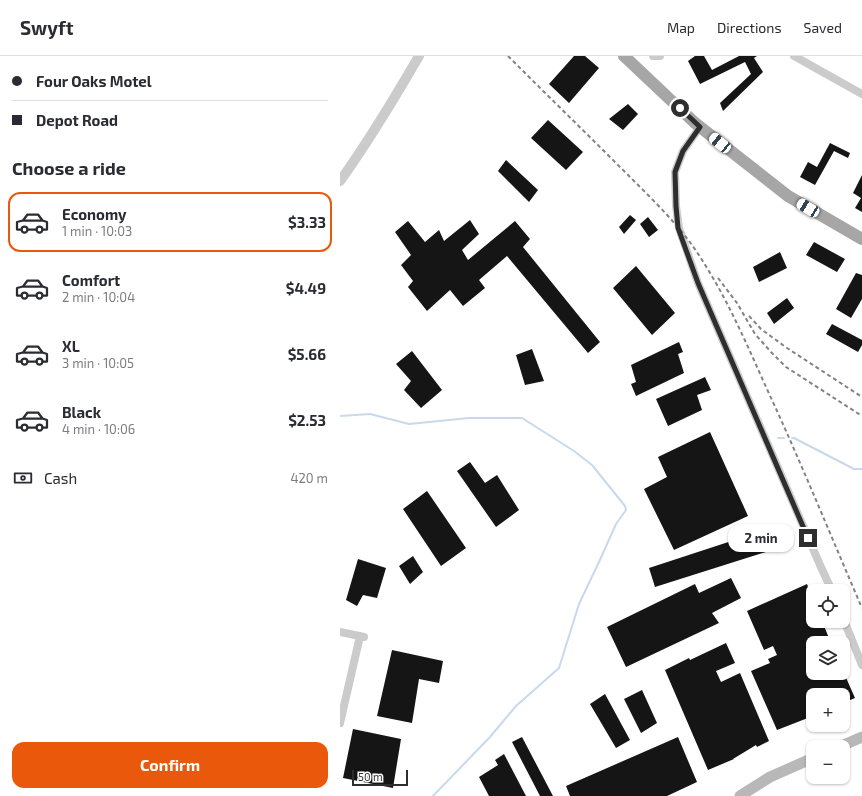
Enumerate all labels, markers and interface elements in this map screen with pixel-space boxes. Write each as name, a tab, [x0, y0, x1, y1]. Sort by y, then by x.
text: Swyft	[20, 16, 73, 39]
text: Map	[667, 19, 695, 36]
text: Directions	[717, 19, 782, 36]
text: Saved	[804, 19, 842, 36]
text: Four Oaks Motel	[36, 72, 152, 90]
route start	[671, 99, 689, 117]
text: Depot Road	[36, 111, 118, 129]
car	[707, 131, 733, 155]
text: Choose a ride	[12, 157, 126, 179]
car	[795, 197, 821, 219]
icon: car	[14, 204, 50, 240]
text: Economy	[62, 205, 127, 223]
text: $3.33	[288, 213, 326, 231]
text: 1 min · 10:03	[62, 223, 132, 239]
icon: car	[14, 270, 50, 306]
text: Comfort	[62, 271, 120, 289]
text: $4.49	[286, 279, 326, 297]
text: 2 min · 10:04	[62, 289, 135, 305]
icon: car	[14, 336, 50, 372]
text: XL	[62, 337, 80, 355]
text: $5.66	[288, 345, 326, 363]
text: 3 min · 10:05	[62, 355, 134, 371]
icon: car	[14, 402, 50, 438]
text: Black	[62, 403, 101, 421]
text: $2.53	[288, 411, 326, 429]
text: 4 min · 10:06	[62, 421, 135, 437]
icon: cash	[12, 467, 34, 489]
text: Cash	[44, 469, 77, 487]
text: 420 m	[291, 470, 328, 486]
callout: 2 min	[728, 524, 794, 552]
route end	[799, 529, 817, 547]
text: 2 min	[744, 530, 778, 546]
map controls	[806, 584, 850, 784]
button: locate	[806, 584, 850, 628]
button: layers	[806, 636, 850, 680]
button: +	[806, 688, 850, 732]
button: −	[806, 740, 850, 784]
button: Confirm	[12, 742, 328, 788]
scale bar	[352, 768, 408, 787]
text: 50 m	[358, 770, 383, 783]

